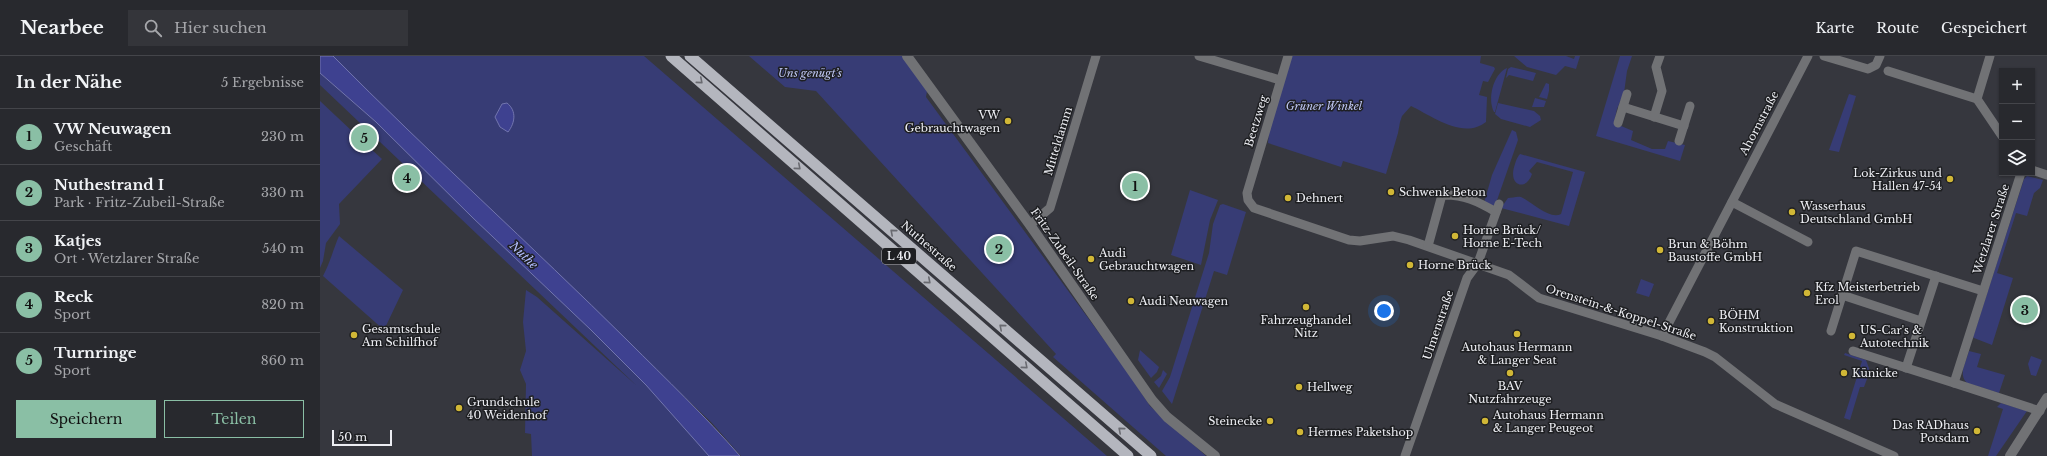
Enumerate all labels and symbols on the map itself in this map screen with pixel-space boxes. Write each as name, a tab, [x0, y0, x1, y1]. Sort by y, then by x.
park label: Uns genügt’s	[778, 66, 842, 80]
one-way arrow	[696, 77, 703, 84]
street label: Ahornstraße	[1736, 89, 1782, 158]
street label: Beetzweg	[1241, 93, 1271, 149]
park label: Grüner Winkel	[1286, 99, 1363, 113]
street label: Mitteldamm	[1041, 105, 1075, 177]
place label: VW Gebrauchtwagen	[905, 108, 1001, 135]
marker: VW Gebrauchtwagen	[1003, 116, 1013, 126]
pin: 5	[351, 123, 377, 153]
pin: 4	[394, 163, 420, 193]
one-way arrow	[793, 163, 801, 170]
place label: Lok-Zirkus und Hallen 47-54	[1853, 166, 1943, 193]
pin: 1	[1122, 171, 1148, 201]
marker: Lok-Zirkus und Hallen 47-54	[1945, 174, 1955, 184]
street label: Wetzlarer Straße	[1969, 182, 2012, 277]
place label: Schwenk Beton	[1399, 185, 1486, 199]
marker: Schwenk Beton	[1386, 187, 1396, 197]
place label: Dehnert	[1296, 191, 1344, 205]
marker: Dehnert	[1283, 193, 1293, 203]
place label: Wasserhaus Deutschland GmbH	[1799, 199, 1912, 226]
street label: Fritz-Zubeil-Straße	[1028, 205, 1102, 303]
marker: Wasserhaus Deutschland GmbH	[1787, 207, 1797, 217]
street label: Nuthestraße	[898, 218, 960, 274]
place label: Horne Brück/ Horne E-Tech	[1463, 223, 1542, 250]
one-way arrow	[891, 230, 898, 237]
marker: Horne Brück/ Horne E-Tech	[1450, 231, 1460, 241]
pin: 2	[986, 234, 1012, 264]
water label: Nuthe	[506, 237, 542, 272]
place label: Brun & Böhm Baustoffe GmbH	[1668, 237, 1762, 264]
marker: Brun & Böhm Baustoffe GmbH	[1655, 245, 1665, 255]
place label: Audi Gebrauchtwagen	[1098, 246, 1195, 273]
road number: L 40	[882, 248, 916, 264]
marker: Audi Gebrauchtwagen	[1086, 254, 1096, 264]
place label: Horne Brück	[1418, 258, 1491, 272]
marker: Horne Brück	[1405, 260, 1415, 270]
one-way arrow	[923, 276, 930, 283]
place label: Kfz Meisterbetrieb Erol	[1815, 280, 1920, 307]
street label: Orenstein-&-Koppel-Straße	[1544, 281, 1698, 343]
street label: Ulmenstraße	[1419, 288, 1457, 362]
marker: Kfz Meisterbetrieb Erol	[1802, 288, 1812, 298]
place label: Audi Neuwagen	[1138, 294, 1229, 308]
pin: 3	[2012, 295, 2038, 325]
marker: Audi Neuwagen	[1126, 296, 1136, 306]
your location	[1374, 301, 1394, 321]
marker: Fahrzeughandel Nitz	[1301, 302, 1311, 312]
place label: BÖHM Konstruktion	[1719, 308, 1794, 335]
place label: Fahrzeughandel Nitz	[1261, 313, 1352, 340]
marker: BÖHM Konstruktion	[1706, 316, 1716, 326]
place label: Gesamtschule Am Schilfhof	[361, 322, 441, 349]
place label: US-Car's & Autotechnik	[1859, 323, 1929, 350]
one-way arrow	[999, 324, 1007, 331]
marker: Autohaus Hermann & Langer Seat	[1512, 329, 1522, 339]
marker: Gesamtschule Am Schilfhof	[349, 330, 359, 340]
marker: US-Car's & Autotechnik	[1847, 331, 1857, 341]
place label: Autohaus Hermann & Langer Seat	[1461, 340, 1573, 367]
one-way arrow	[1021, 362, 1028, 369]
place label: Künicke	[1852, 366, 1898, 380]
marker: BAV Nutzfahrzeuge	[1505, 368, 1515, 378]
marker: Künicke	[1839, 368, 1849, 378]
place label: BAV Nutzfahrzeuge	[1468, 379, 1552, 406]
place label: Hellweg	[1307, 380, 1353, 394]
marker: Hellweg	[1294, 382, 1304, 392]
place label: Grundschule 40 Weidenhof	[467, 395, 548, 422]
marker: Grundschule 40 Weidenhof	[454, 403, 464, 413]
place label: Autohaus Hermann & Langer Peugeot	[1492, 408, 1604, 435]
place label: Steinecke	[1208, 414, 1262, 428]
marker: Steinecke	[1265, 416, 1275, 426]
marker: Autohaus Hermann & Langer Peugeot	[1480, 416, 1490, 426]
place label: Das RADhaus Potsdam	[1892, 418, 1969, 445]
place label: Hermes Paketshop	[1308, 425, 1413, 439]
marker: Das RADhaus Potsdam	[1972, 426, 1982, 436]
marker: Hermes Paketshop	[1295, 427, 1305, 437]
scale bar	[332, 428, 392, 447]
one-way arrow	[1118, 428, 1126, 435]

